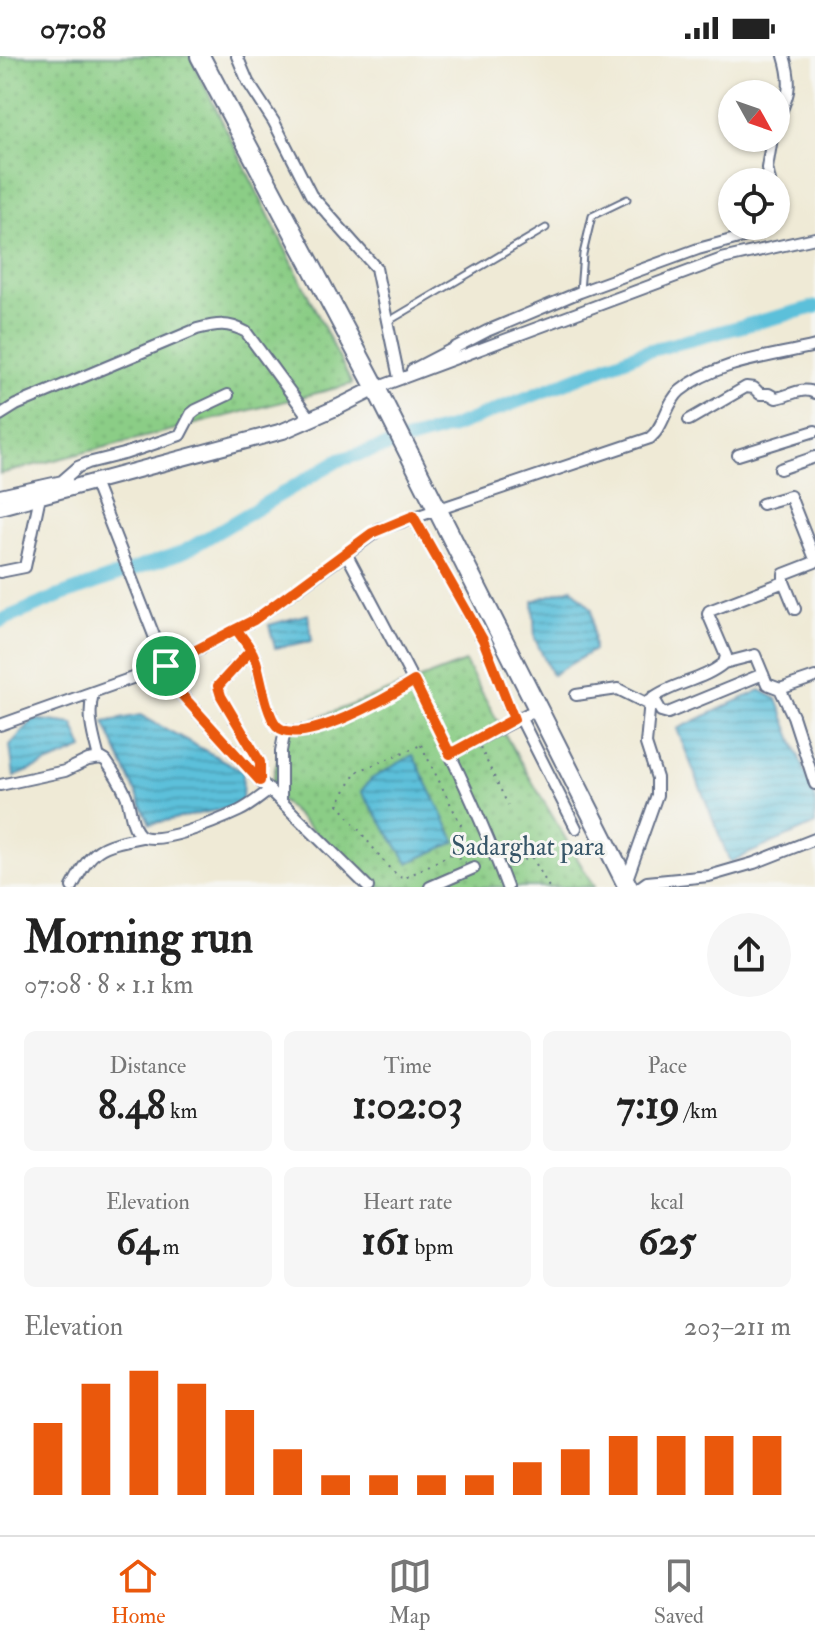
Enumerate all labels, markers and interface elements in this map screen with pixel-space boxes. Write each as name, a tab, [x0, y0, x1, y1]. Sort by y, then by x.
text: 07:08	[40, 10, 106, 47]
north arrow	[718, 80, 790, 152]
map controls	[718, 80, 790, 240]
button: locate	[718, 168, 790, 240]
pin	[132, 632, 200, 700]
icon: arrive	[144, 644, 188, 688]
park label: Sadarghat para	[451, 831, 605, 864]
text: Morning run	[24, 911, 253, 966]
button: share	[707, 913, 791, 997]
text: 07:08 · 8 × 1.1 km	[24, 969, 194, 1001]
text: Distance	[109, 1052, 186, 1080]
text: Time	[383, 1052, 432, 1080]
text: Pace	[647, 1052, 687, 1080]
text: 8.48	[98, 1080, 165, 1131]
text: 1:02:03	[352, 1080, 463, 1131]
text: 7:19	[617, 1080, 680, 1131]
text: km	[165, 1097, 198, 1125]
text: /km	[680, 1097, 718, 1125]
text: Elevation	[106, 1188, 190, 1216]
text: Heart rate	[363, 1188, 452, 1216]
text: kcal	[650, 1188, 684, 1216]
text: 64	[116, 1216, 158, 1267]
text: 161	[361, 1216, 410, 1267]
text: 625	[638, 1216, 696, 1267]
text: m	[158, 1233, 180, 1261]
text: bpm	[410, 1233, 454, 1261]
text: Elevation	[24, 1311, 123, 1343]
text: 203–211 m	[684, 1311, 791, 1343]
tab: Home	[111, 1554, 166, 1630]
tab: Map	[388, 1554, 432, 1630]
tab: Saved	[654, 1554, 704, 1630]

